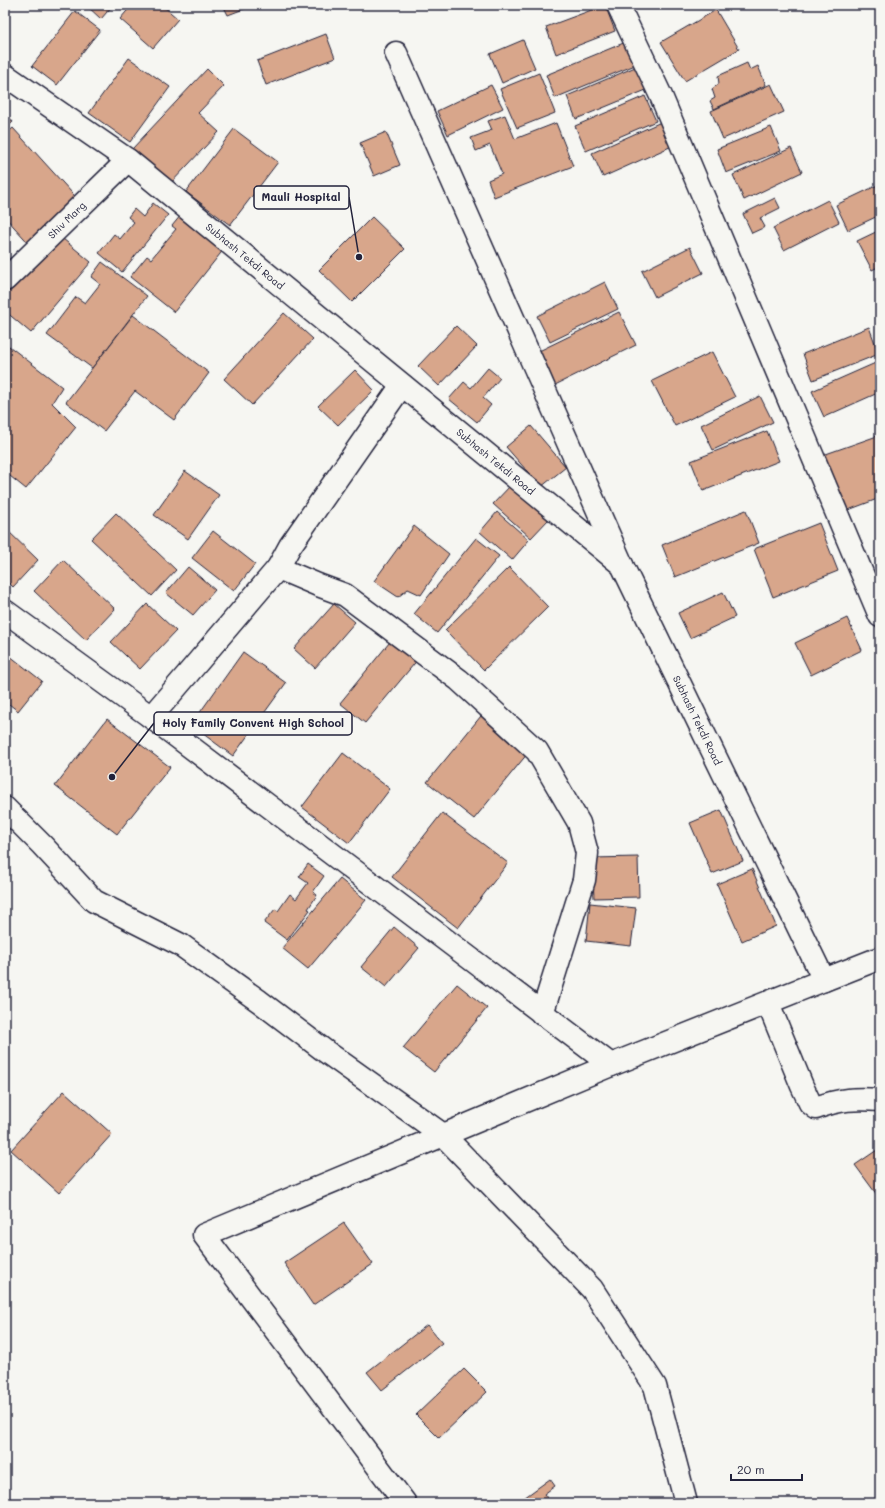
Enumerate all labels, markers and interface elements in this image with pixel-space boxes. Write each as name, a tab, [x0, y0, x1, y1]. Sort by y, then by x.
callout: Mauli Hospital	[254, 186, 349, 209]
text: Mauli Hospital	[262, 189, 340, 204]
street label: Shiv Marg	[45, 198, 89, 242]
street label: Subhash Tekdi Road	[203, 220, 287, 292]
street label: Subhash Tekdi Road	[453, 425, 538, 498]
street label: Subhash Tekdi Road	[670, 673, 725, 767]
callout: Holy Family Convent High School	[154, 712, 352, 735]
text: Holy Family Convent High School	[162, 715, 344, 730]
scale bar	[731, 1456, 802, 1482]
text: 20 m	[737, 1461, 765, 1477]

